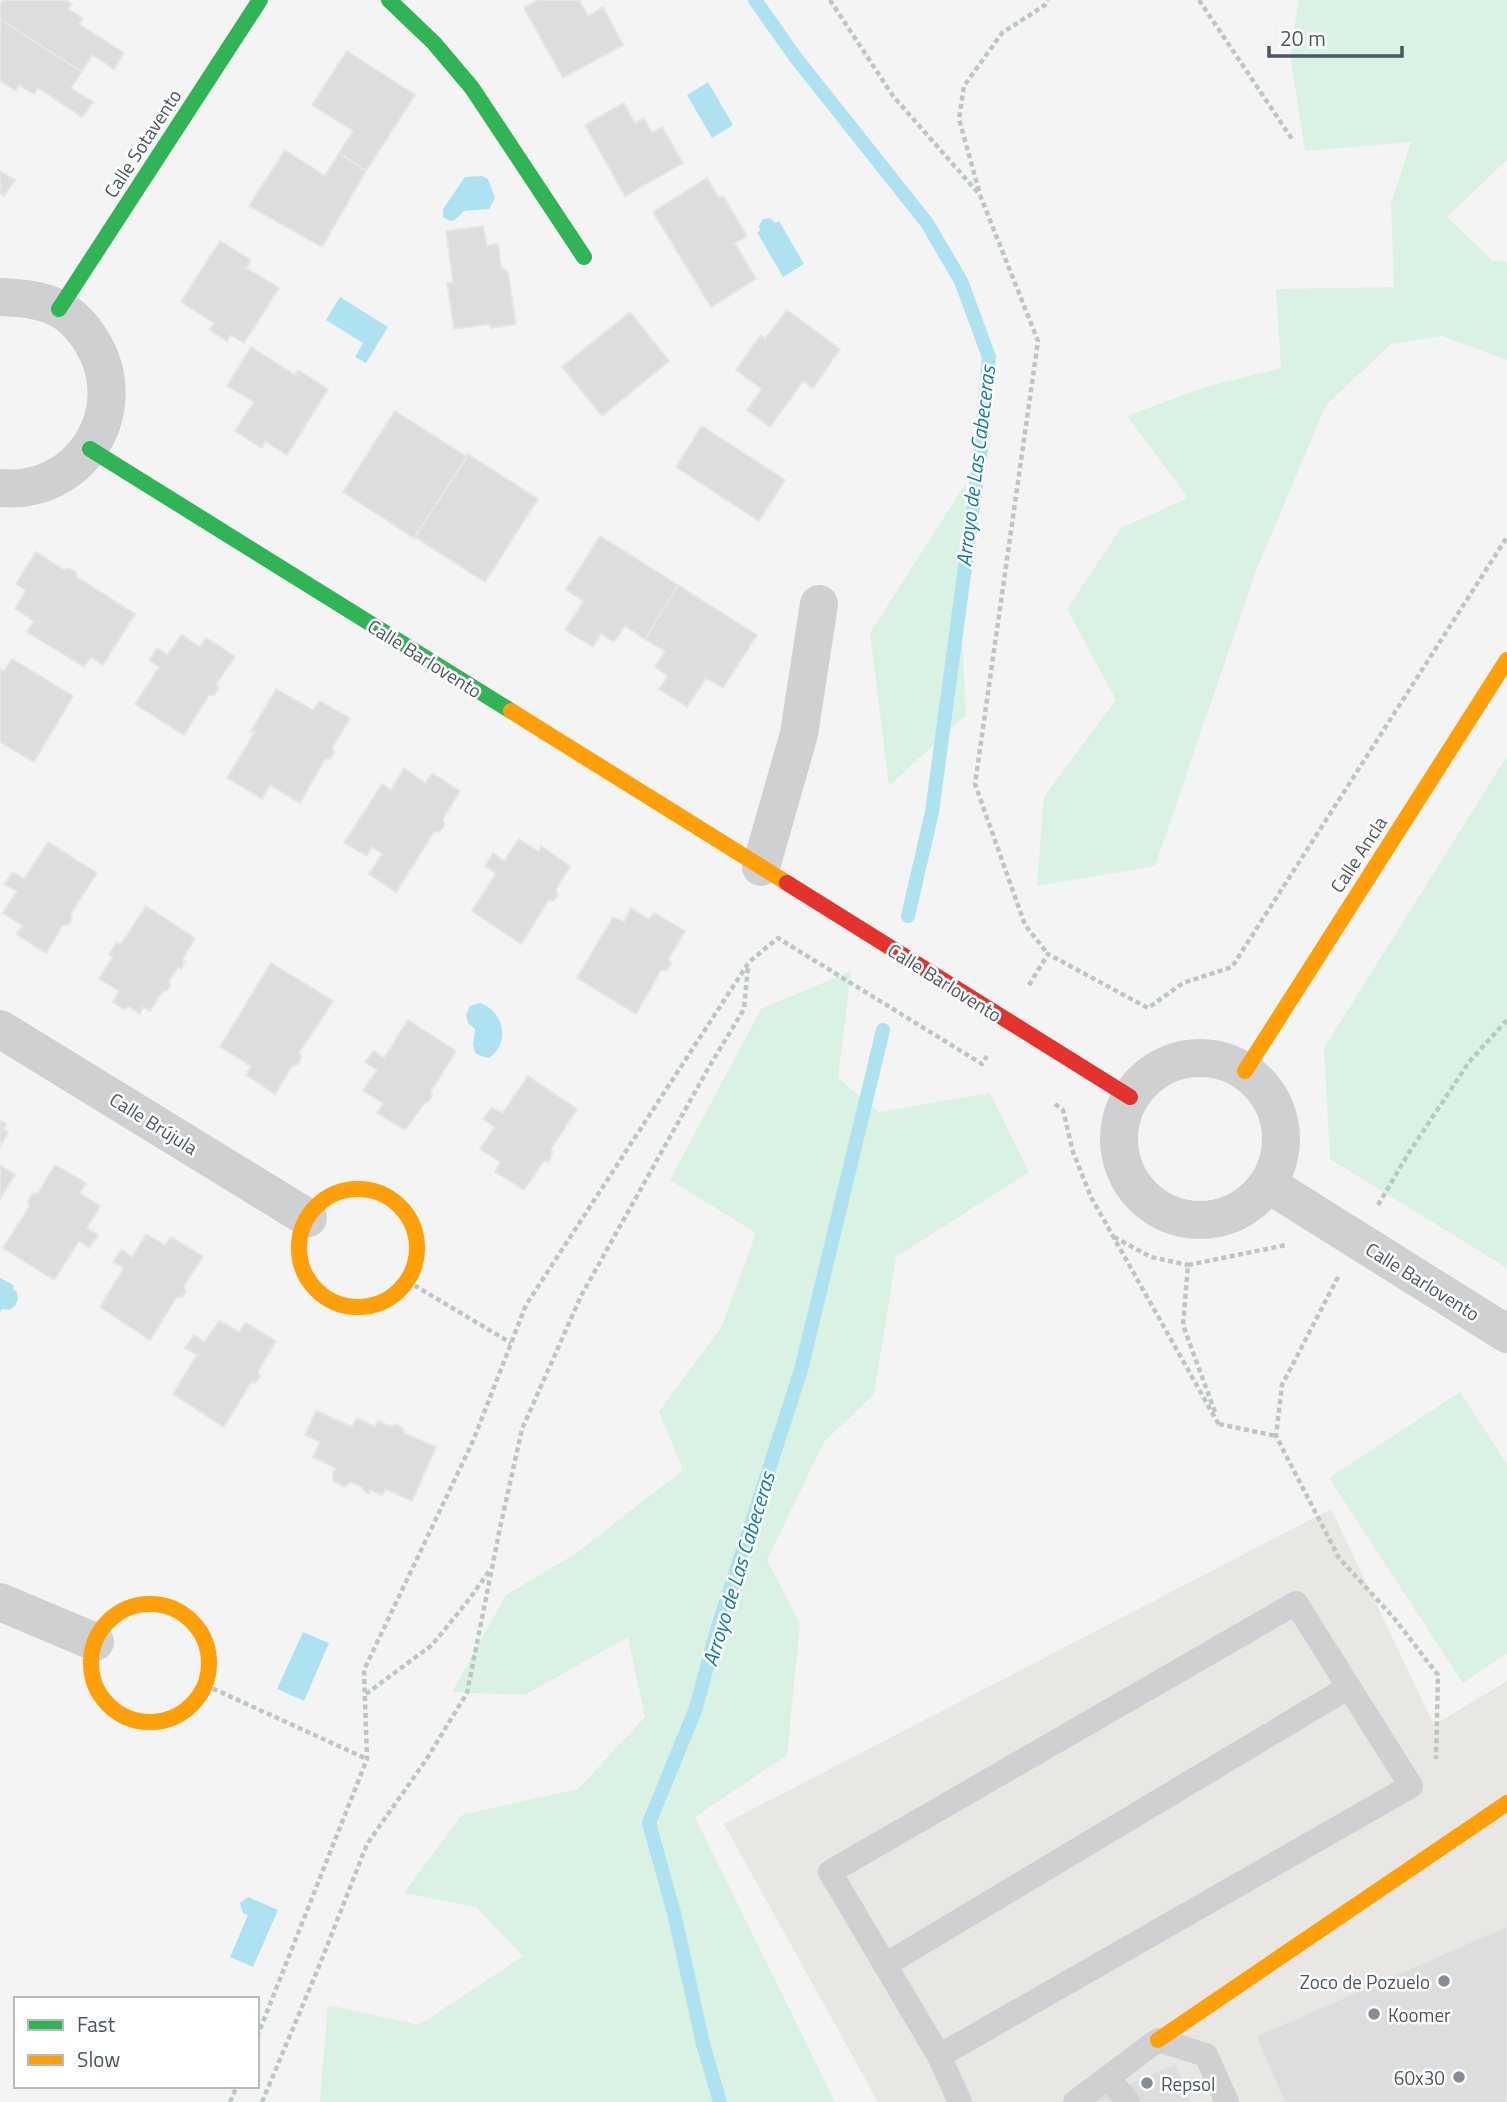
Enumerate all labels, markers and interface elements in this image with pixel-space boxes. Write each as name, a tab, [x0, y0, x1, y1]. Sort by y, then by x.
scale bar	[1269, 14, 1402, 58]
text: 20 m	[1280, 22, 1326, 54]
street label: Calle Sotavento	[96, 83, 188, 203]
water label: Arroyo de Las Cabeceras	[947, 362, 1003, 568]
street label: Calle Barlovento	[362, 611, 488, 705]
street label: Calle Ancla	[1322, 810, 1394, 898]
street label: Calle Barlovento	[882, 935, 1008, 1029]
street label: Calle Brújula	[104, 1084, 204, 1162]
street label: Calle Barlovento	[1360, 1234, 1486, 1328]
water label: Arroyo de Las Cabeceras	[693, 1466, 783, 1670]
place label: Zoco de Pozuelo	[1300, 1967, 1430, 1996]
marker: Zoco de Pozuelo	[1436, 1973, 1452, 1989]
legend	[14, 1997, 259, 2088]
place label: Koomer	[1388, 2000, 1451, 2029]
marker: Koomer	[1366, 2006, 1382, 2022]
text: Fast	[77, 2008, 116, 2040]
text: Slow	[77, 2043, 120, 2075]
place label: 60x30	[1394, 2063, 1445, 2092]
place label: Repsol	[1161, 2069, 1215, 2098]
marker: 60x30	[1451, 2069, 1467, 2085]
marker: Repsol	[1139, 2075, 1155, 2091]

